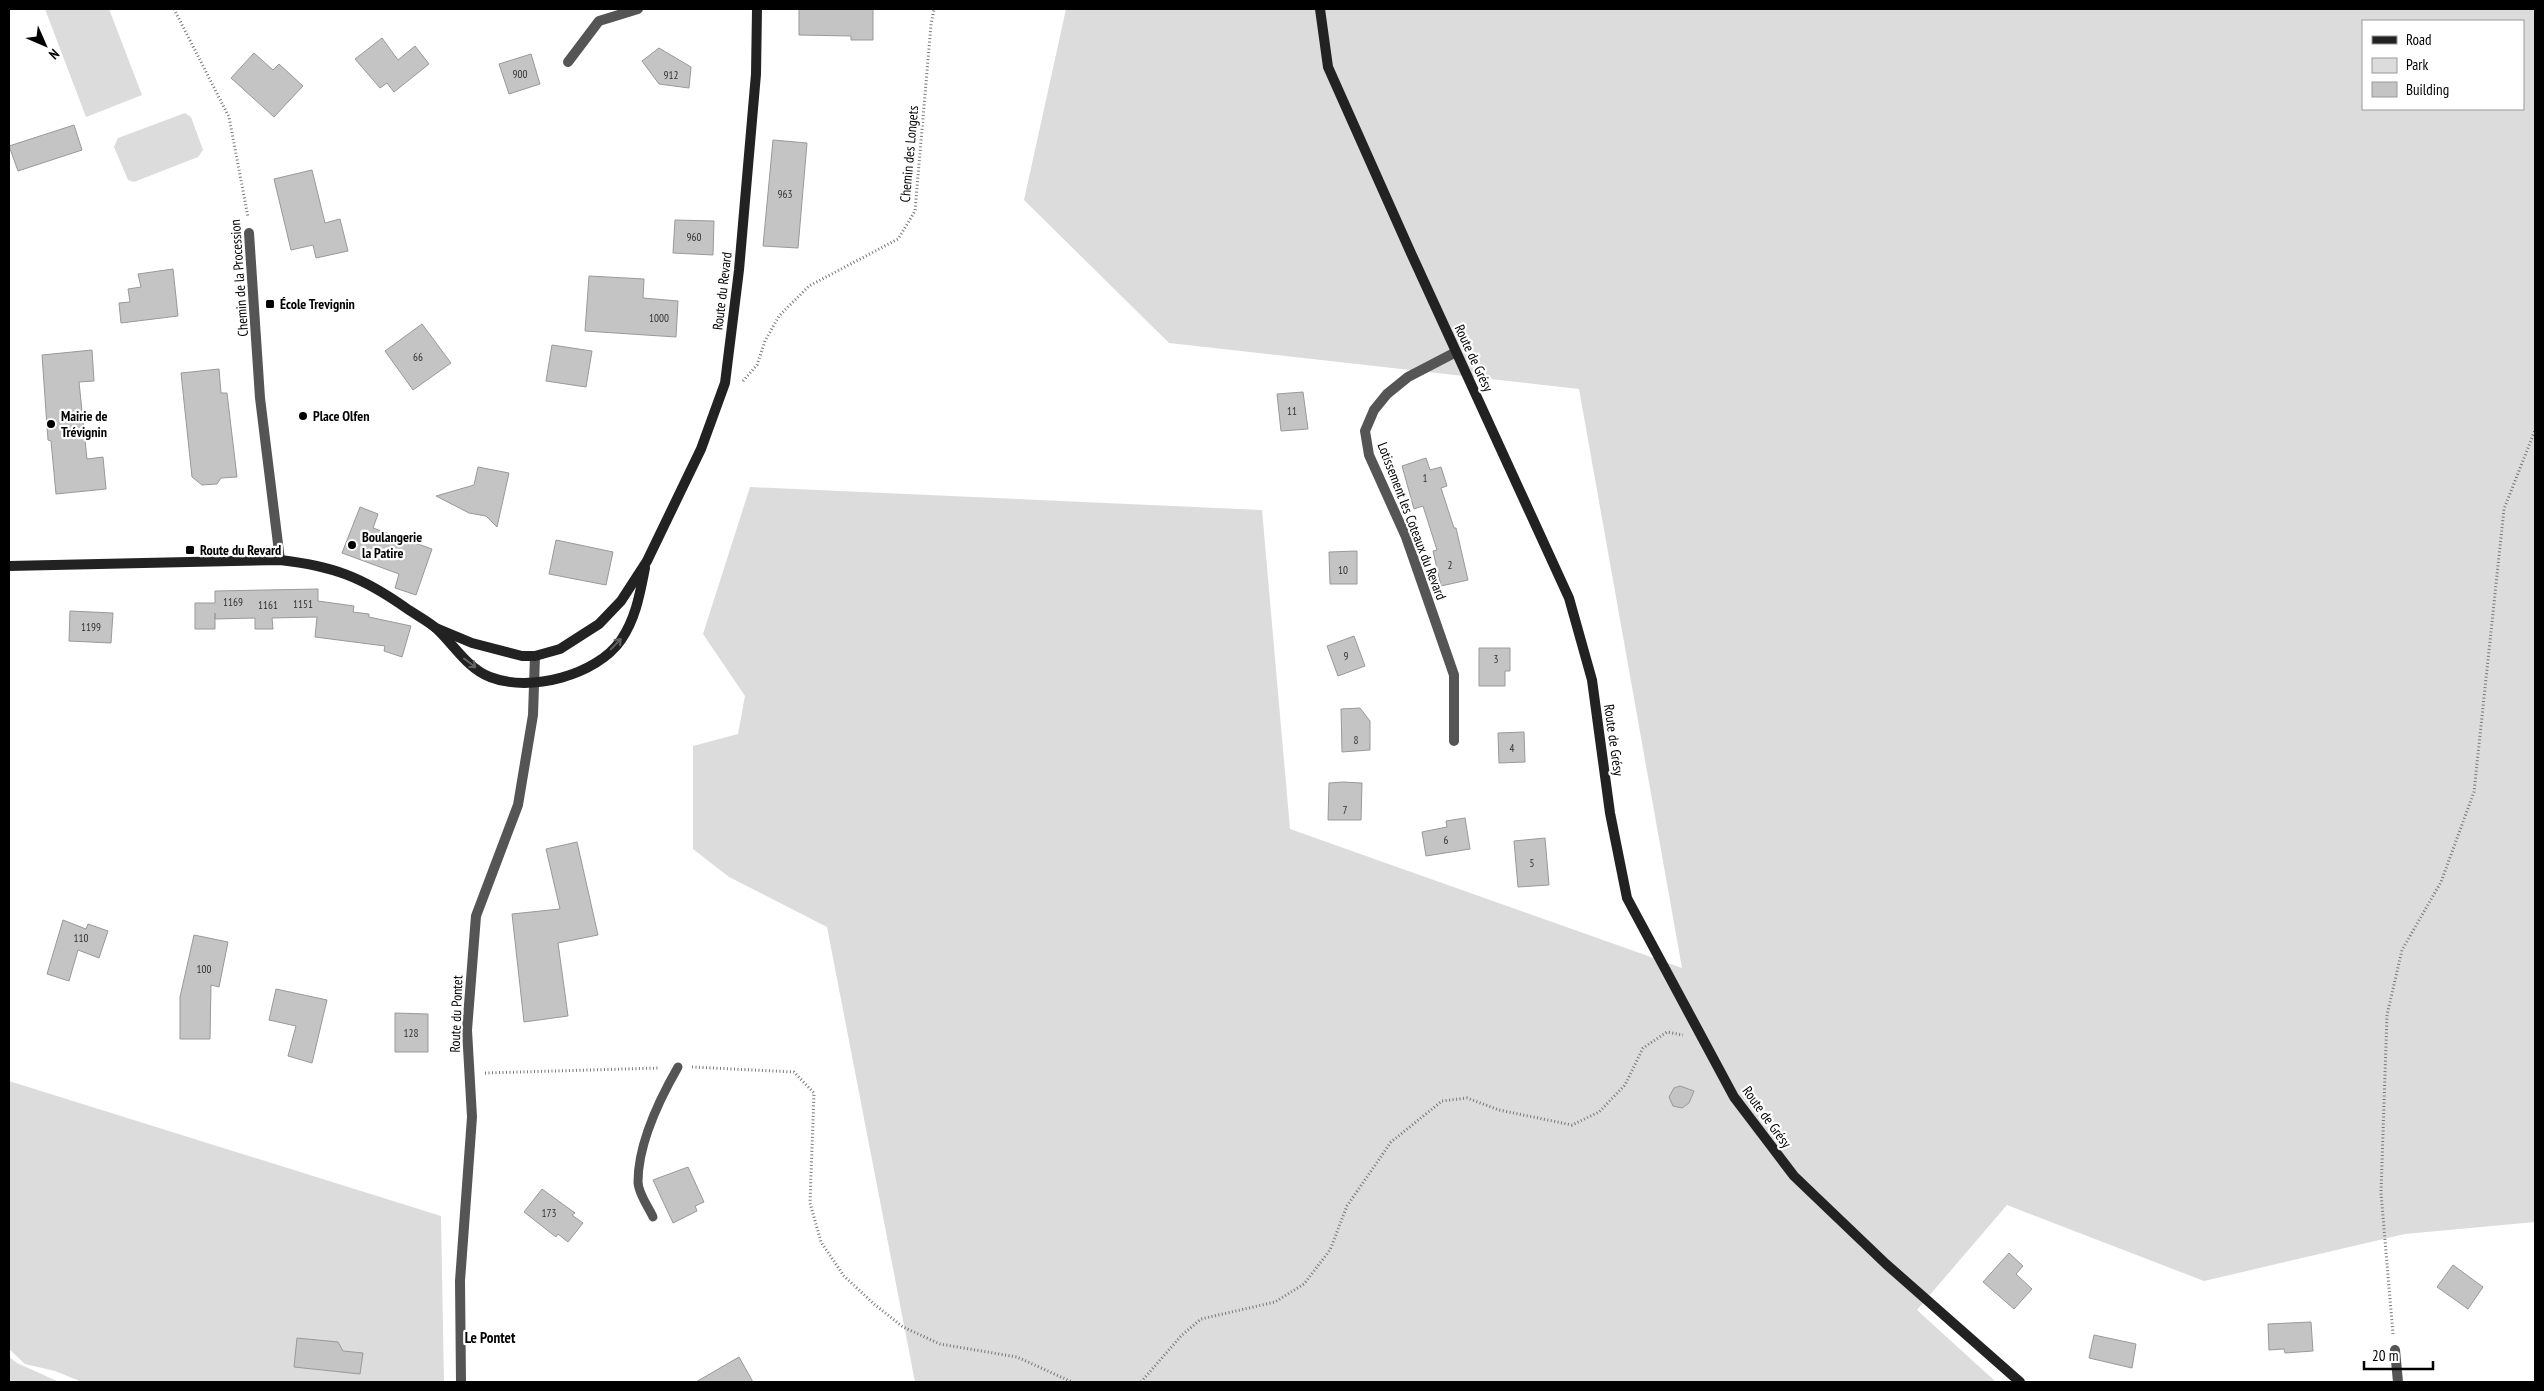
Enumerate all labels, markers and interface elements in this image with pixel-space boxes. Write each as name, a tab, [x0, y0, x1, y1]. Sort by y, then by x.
north arrow	[20, 20, 70, 70]
legend	[2362, 20, 2524, 110]
text: Road	[2406, 30, 2432, 49]
text: N	[45, 45, 63, 63]
text: Park	[2406, 55, 2428, 74]
house number: 900	[513, 67, 527, 81]
house number: 912	[664, 68, 678, 82]
text: Building	[2406, 80, 2449, 99]
street label: Chemin des Longets	[896, 105, 922, 203]
house number: 963	[778, 187, 792, 201]
street label: Chemin de la Procession	[226, 219, 252, 337]
house number: 960	[687, 230, 701, 244]
street label: Route du Revard	[708, 251, 736, 331]
place label: École Trevignin	[280, 295, 355, 313]
marker: École Trevignin	[264, 298, 276, 310]
house number: 1000	[649, 311, 669, 325]
street label: Route de Grésy	[1451, 322, 1498, 395]
house number: 66	[413, 350, 423, 364]
house number: 11	[1287, 404, 1297, 418]
place label: Mairie de Trévignin	[61, 407, 108, 441]
place label: Place Olfen	[313, 407, 369, 425]
marker: Place Olfen	[297, 410, 309, 422]
marker: Mairie de Trévignin	[45, 418, 57, 430]
street label: Lotissement les Coteaux du Revard	[1374, 440, 1450, 602]
house number: 1	[1423, 471, 1428, 485]
place label: Boulangerie la Patire	[362, 528, 422, 562]
marker: Boulangerie la Patire	[346, 539, 358, 551]
place label: Route du Revard	[200, 541, 281, 559]
marker: Route du Revard	[184, 544, 196, 556]
house number: 2	[1448, 558, 1453, 572]
house number: 10	[1338, 563, 1348, 577]
house number: 1169	[223, 595, 243, 609]
house number: 1151	[293, 597, 313, 611]
house number: 1161	[258, 598, 278, 612]
house number: 1199	[81, 620, 101, 634]
one-way arrow	[610, 638, 622, 650]
house number: 9	[1344, 649, 1349, 663]
house number: 3	[1494, 652, 1499, 666]
one-way arrow	[463, 658, 477, 668]
street label: Route de Grésy	[1600, 703, 1628, 778]
house number: 8	[1354, 733, 1359, 747]
house number: 4	[1510, 741, 1515, 755]
house number: 7	[1343, 803, 1348, 817]
house number: 6	[1444, 833, 1449, 847]
house number: 5	[1530, 856, 1535, 870]
house number: 110	[74, 931, 88, 945]
house number: 100	[197, 962, 211, 976]
street label: Route du Pontet	[446, 975, 466, 1053]
house number: 128	[404, 1026, 418, 1040]
street label: Route de Grésy	[1739, 1083, 1796, 1152]
house number: 173	[542, 1206, 556, 1220]
district label: Le Pontet	[465, 1328, 516, 1347]
scale bar	[2364, 1338, 2433, 1370]
text: 20 m	[2372, 1346, 2398, 1365]

